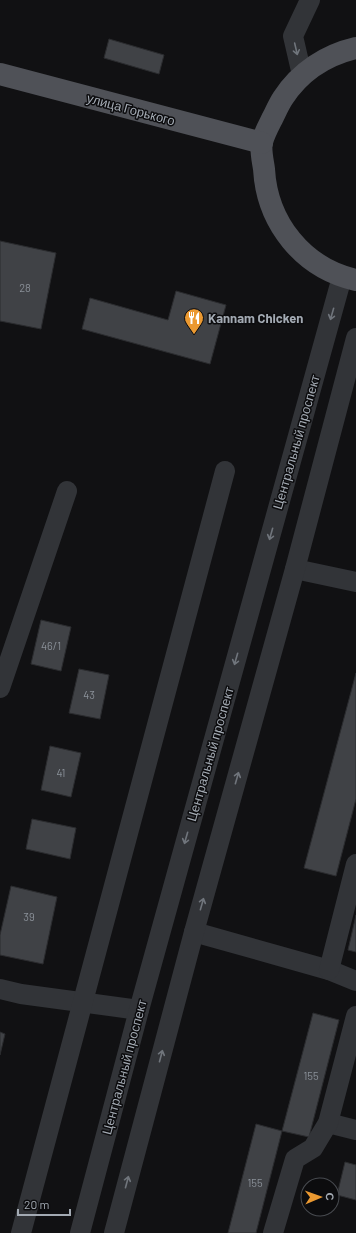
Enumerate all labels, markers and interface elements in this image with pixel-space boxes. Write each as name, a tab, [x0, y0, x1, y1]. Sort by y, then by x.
one-way arrow	[292, 42, 300, 55]
street label: улица Горького	[85, 90, 177, 128]
house number: 28	[19, 281, 31, 294]
restaurant icon: Kannam Chicken	[183, 307, 205, 335]
one-way arrow	[328, 308, 335, 321]
place label: Kannam Chicken	[208, 310, 303, 326]
street label: Центральный проспект	[269, 373, 323, 511]
one-way arrow	[267, 527, 274, 540]
house number: 46/1	[41, 639, 61, 652]
one-way arrow	[232, 652, 239, 665]
street label: Центральный проспект	[183, 685, 237, 823]
house number: 43	[83, 688, 95, 701]
house number: 41	[57, 766, 65, 779]
one-way arrow	[234, 772, 241, 785]
one-way arrow	[182, 832, 190, 845]
one-way arrow	[199, 897, 206, 910]
house number: 39	[23, 910, 35, 923]
street label: Центральный проспект	[98, 998, 150, 1136]
one-way arrow	[158, 1050, 165, 1063]
house number: 155	[303, 1069, 319, 1082]
one-way arrow	[124, 1176, 131, 1189]
house number: 155	[247, 1176, 263, 1189]
north arrow	[300, 1177, 340, 1217]
scale bar	[18, 1191, 70, 1217]
text: С	[324, 1192, 337, 1201]
text: 20 m	[24, 1197, 50, 1211]

